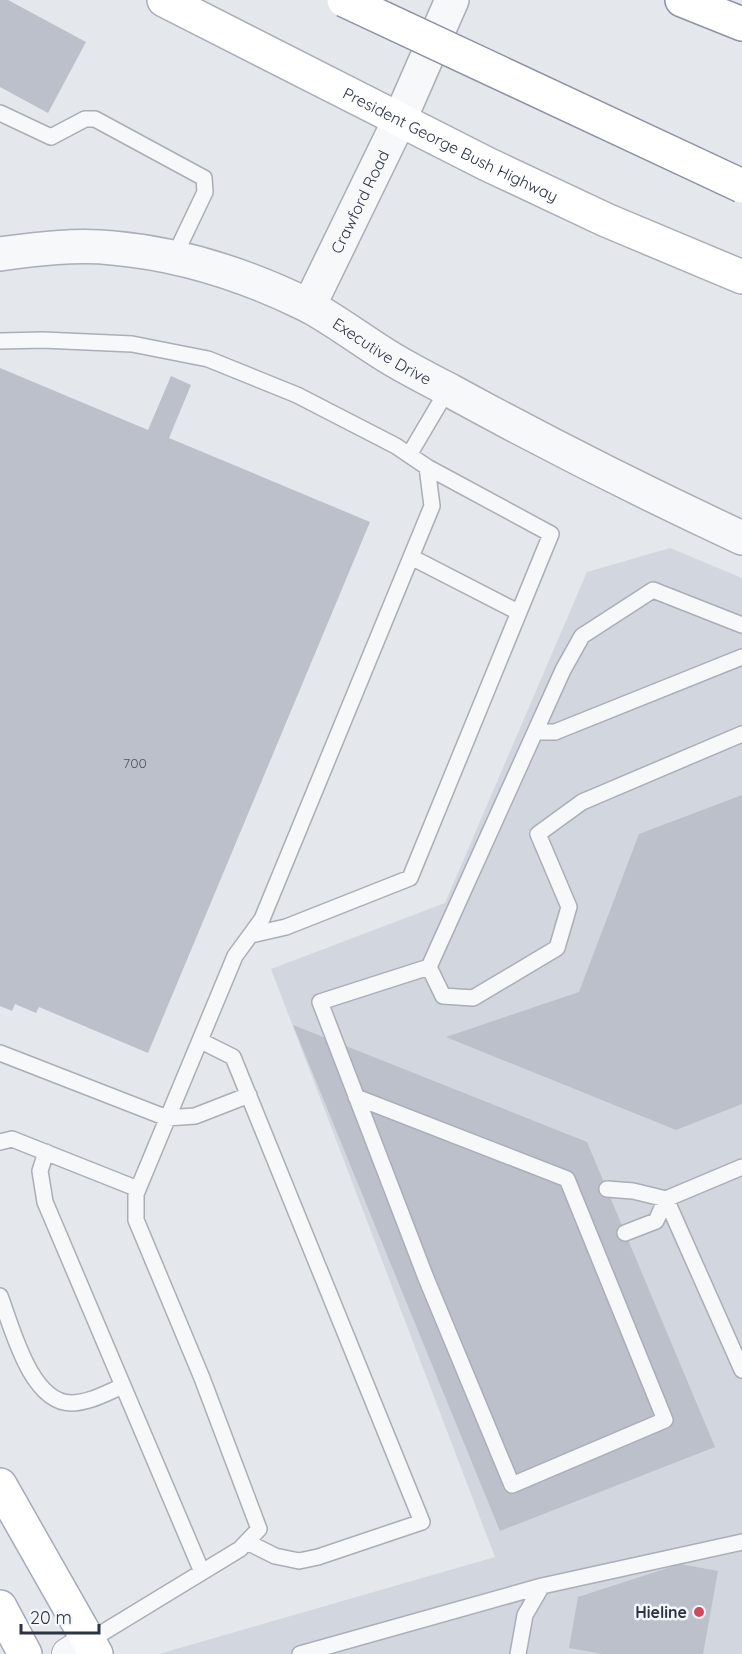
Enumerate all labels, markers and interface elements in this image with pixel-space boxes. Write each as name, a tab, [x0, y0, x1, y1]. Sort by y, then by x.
street label: President George Bush Highway	[340, 83, 561, 206]
street label: Crawford Road	[326, 147, 393, 257]
street label: Executive Drive	[329, 313, 435, 389]
house number: 700	[123, 754, 147, 772]
scale bar	[21, 1597, 99, 1635]
place label: Hieline	[635, 1602, 687, 1622]
marker: Hieline	[692, 1605, 706, 1619]
text: 20 m	[30, 1606, 72, 1629]

